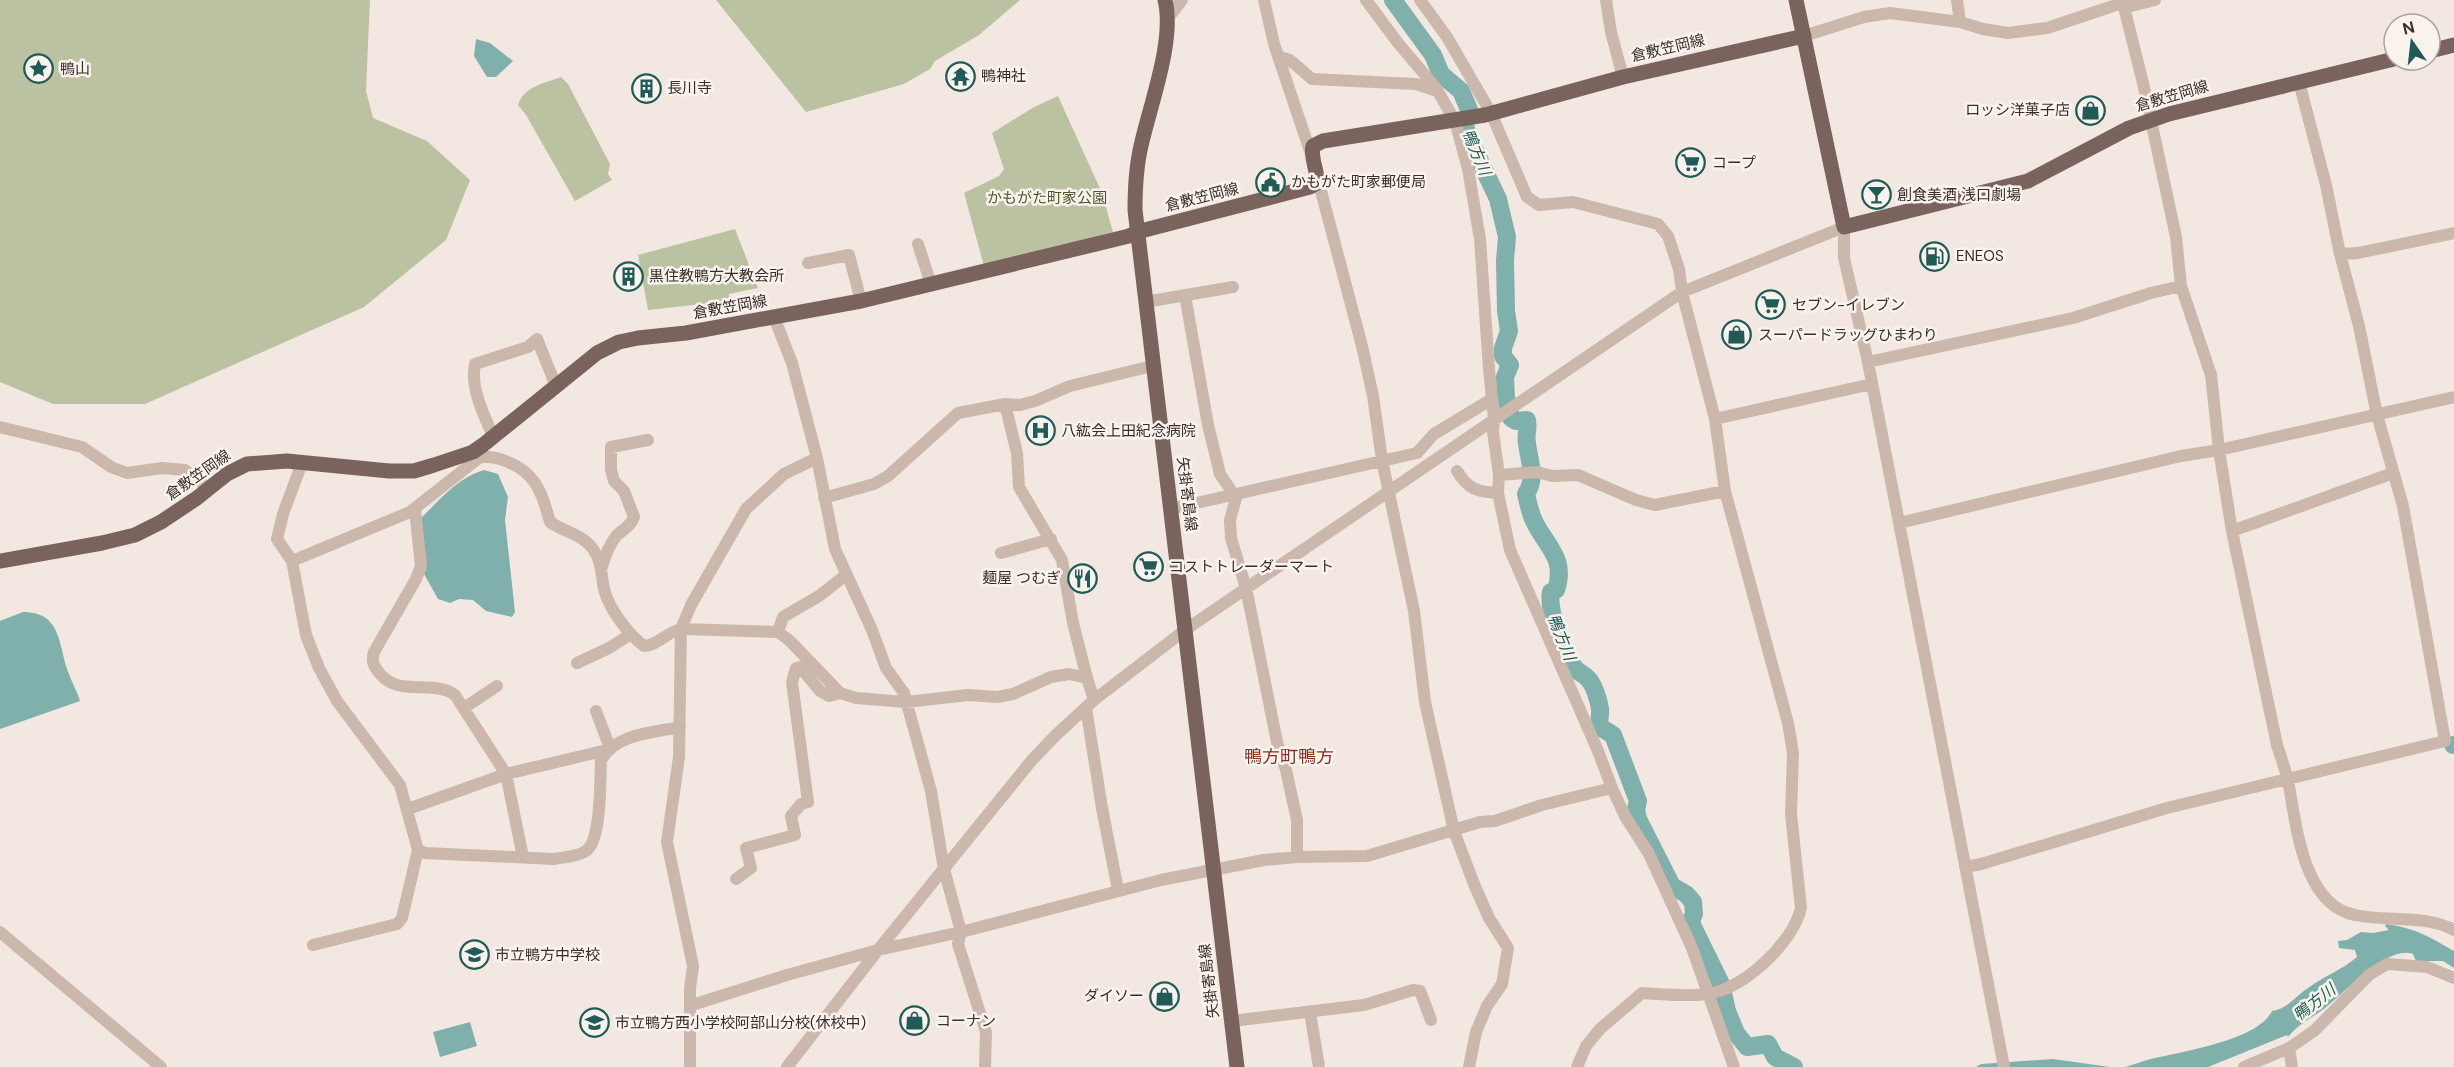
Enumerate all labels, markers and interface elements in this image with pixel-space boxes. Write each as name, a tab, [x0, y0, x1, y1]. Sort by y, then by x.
north arrow	[2382, 12, 2442, 72]
text: N	[2400, 16, 2417, 40]
street label: 倉敷笠岡線	[1629, 30, 1707, 66]
place icon: 鴨山	[23, 53, 55, 85]
place label: 鴨山	[60, 59, 90, 79]
temple icon: 鴨神社	[944, 60, 976, 92]
place label: 鴨神社	[981, 66, 1026, 86]
building icon: 長川寺	[630, 72, 662, 104]
street label: 倉敷笠岡線	[2133, 76, 2211, 116]
place label: 長川寺	[667, 78, 712, 98]
shop icon: ロッシ洋菓子店	[2075, 94, 2107, 126]
place label: ロッシ洋菓子店	[1965, 100, 2070, 120]
water label: 鴨方川	[1457, 126, 1496, 180]
supermarket icon: コープ	[1675, 147, 1707, 179]
place label: コープ	[1712, 153, 1756, 173]
public building icon: かもがた町家郵便局	[1254, 166, 1286, 198]
place label: かもがた町家郵便局	[1291, 172, 1426, 192]
street label: 倉敷笠岡線	[1163, 178, 1241, 216]
bar icon: 創食美酒 浅口劇場	[1860, 179, 1892, 211]
place label: 創食美酒 浅口劇場	[1897, 185, 2021, 205]
park label: かもがた町家公園	[987, 188, 1107, 208]
fuel station icon: ENEOS	[1919, 240, 1951, 272]
place label: ENEOS	[1956, 246, 2004, 266]
building icon: 黒住教鴨方大教会所	[612, 260, 644, 292]
place label: 黒住教鴨方大教会所	[649, 266, 784, 286]
supermarket icon: セブン-イレブン	[1755, 289, 1787, 321]
street label: 倉敷笠岡線	[691, 291, 769, 323]
place label: セブン-イレブン	[1792, 295, 1905, 315]
shop icon: スーパードラッグひまわり	[1721, 319, 1753, 351]
place label: スーパードラッグひまわり	[1758, 325, 1938, 345]
hospital icon: 八紘会上田紀念病院	[1024, 415, 1056, 447]
place label: 八紘会上田紀念病院	[1061, 421, 1196, 441]
street label: 倉敷笠岡線	[162, 445, 234, 505]
street label: 矢掛寄島線	[1173, 456, 1201, 532]
supermarket icon: コストトレーダーマート	[1132, 551, 1164, 583]
place label: コストトレーダーマート	[1169, 557, 1334, 577]
restaurant icon: 麺屋 つむぎ	[1066, 562, 1098, 594]
place label: 麺屋 つむぎ	[982, 568, 1061, 588]
water label: 鴨方川	[1543, 611, 1581, 665]
district label: 鴨方町鴨方	[1244, 745, 1334, 769]
school or university icon: 市立鴨方中学校	[458, 939, 490, 971]
street label: 矢掛寄島線	[1195, 943, 1223, 1019]
place label: 市立鴨方中学校	[495, 945, 600, 965]
water label: 鴨方川	[2289, 978, 2341, 1025]
shop icon: ダイソー	[1149, 980, 1181, 1012]
place label: ダイソー	[1084, 986, 1144, 1006]
shop icon: コーナン	[899, 1005, 931, 1037]
school or university icon: 市立鴨方西小学校阿部山分校(休校中)	[578, 1007, 610, 1039]
place label: コーナン	[936, 1011, 996, 1031]
place label: 市立鴨方西小学校阿部山分校(休校中)	[615, 1013, 866, 1033]

